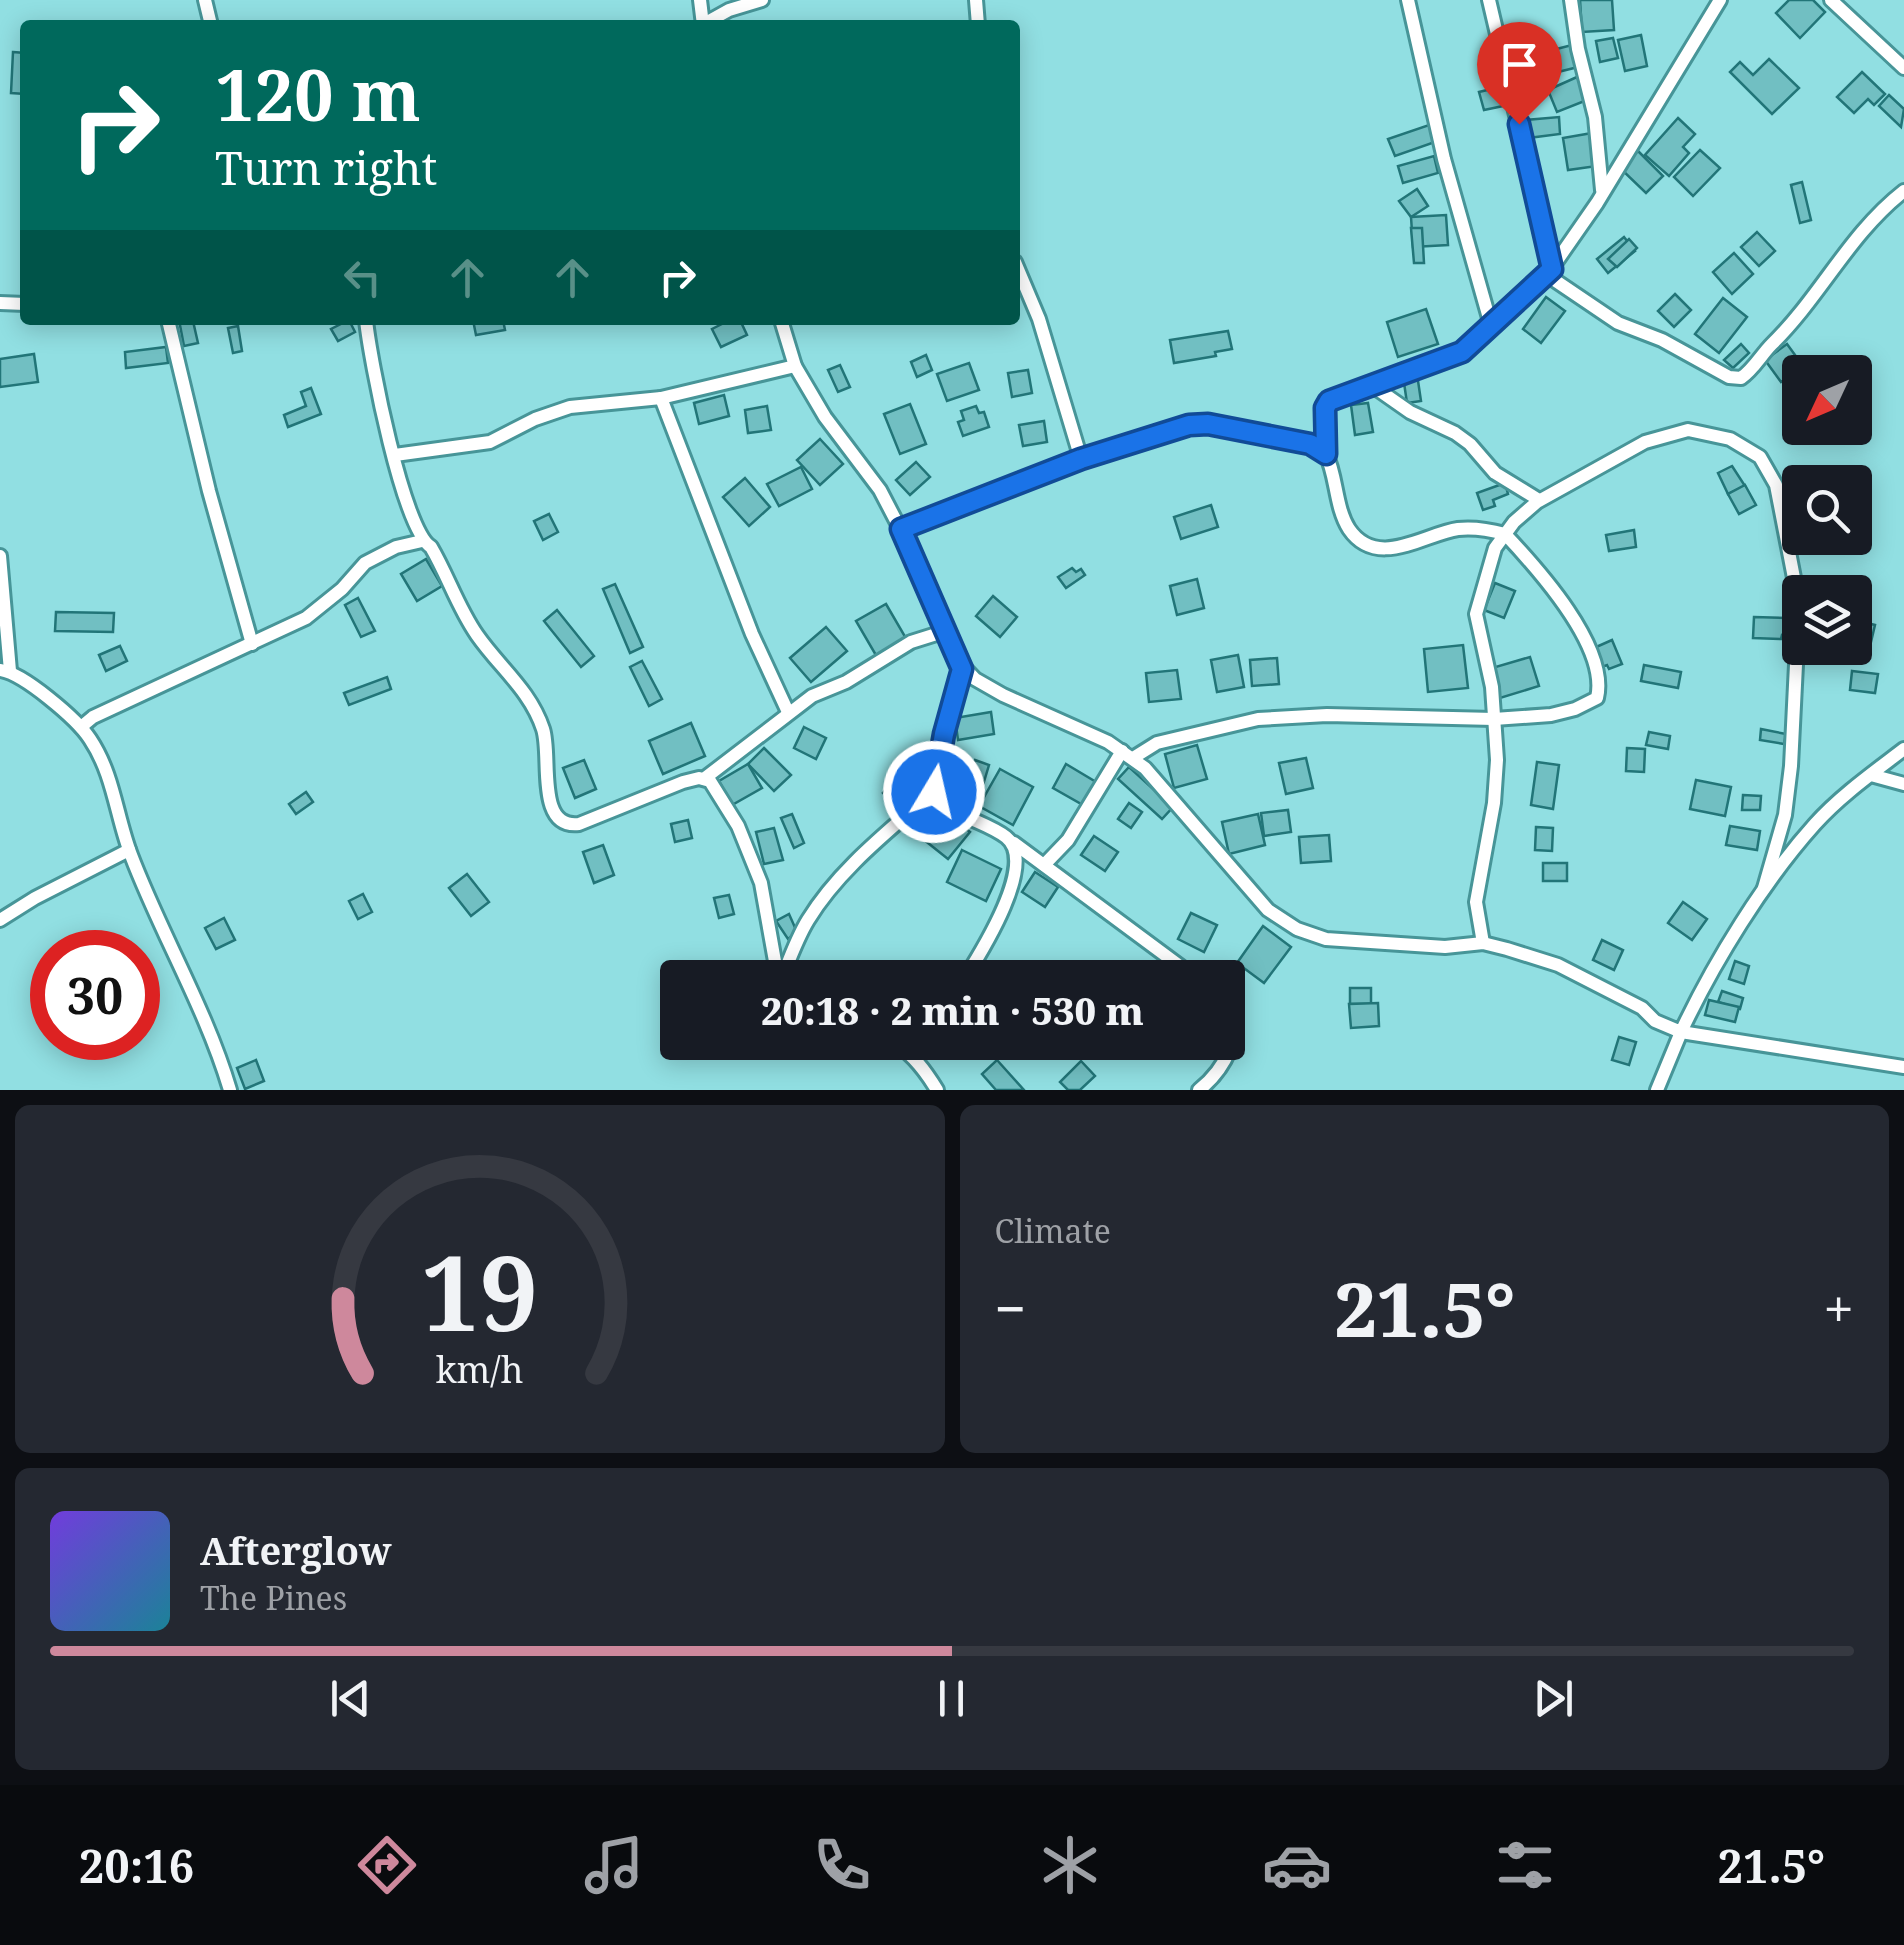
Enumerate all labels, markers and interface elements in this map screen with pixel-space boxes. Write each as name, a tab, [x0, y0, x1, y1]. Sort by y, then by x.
pin	[1477, 22, 1562, 125]
icon: arrive	[1492, 37, 1547, 92]
text: 120 m	[215, 46, 421, 142]
icon: right	[50, 60, 180, 190]
text: Turn right	[215, 137, 437, 198]
icon: left	[335, 250, 390, 305]
icon: ahead	[440, 250, 495, 305]
icon: ahead	[545, 250, 600, 305]
icon: right	[650, 250, 705, 305]
north arrow	[1782, 355, 1872, 445]
map controls	[1782, 355, 1872, 665]
button: search	[1782, 465, 1872, 555]
button: layers	[1782, 575, 1872, 665]
position arrow	[882, 740, 986, 844]
speed limit sign: 30	[30, 930, 160, 1060]
text: 20:18 · 2 min · 530 m	[761, 984, 1144, 1036]
text: Climate	[995, 1209, 1111, 1252]
text: 19	[421, 1220, 539, 1361]
text: 21.5°	[1334, 1257, 1515, 1359]
text: −	[995, 1270, 1026, 1345]
text: +	[1823, 1270, 1854, 1345]
text: km/h	[436, 1345, 524, 1393]
text: Afterglow	[200, 1524, 392, 1576]
text: The Pines	[200, 1576, 347, 1619]
icon: previous	[323, 1671, 378, 1726]
icon: pause	[924, 1671, 979, 1726]
icon: next	[1526, 1671, 1581, 1726]
icon: directions	[352, 1830, 422, 1900]
icon: music	[579, 1830, 649, 1900]
icon: phone	[807, 1830, 877, 1900]
icon: climate	[1035, 1830, 1105, 1900]
icon: car	[1262, 1830, 1332, 1900]
icon: filters	[1490, 1830, 1560, 1900]
text: 20:16	[79, 1835, 194, 1896]
text: 21.5°	[1718, 1835, 1825, 1896]

